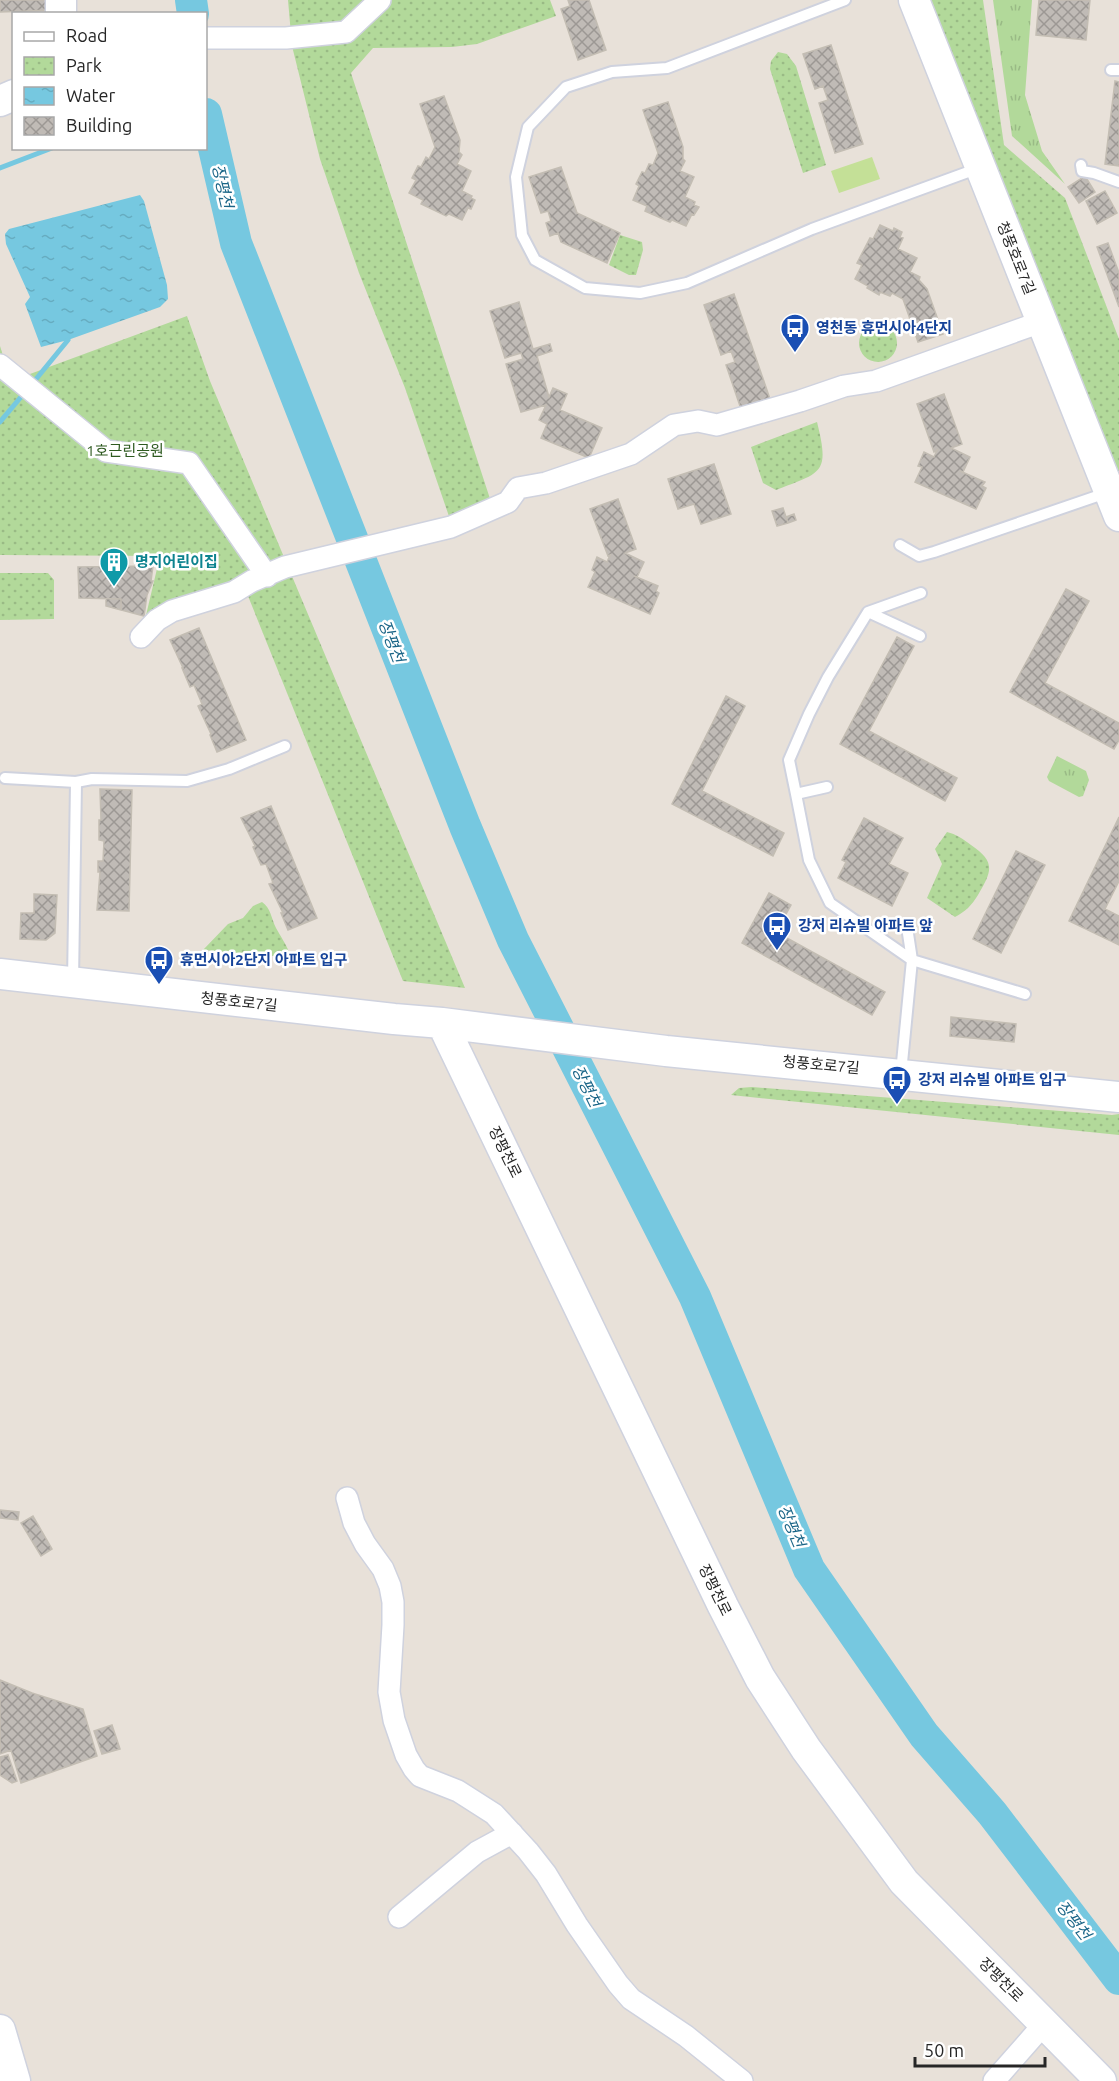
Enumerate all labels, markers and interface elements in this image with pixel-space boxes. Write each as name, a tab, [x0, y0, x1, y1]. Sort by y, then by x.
legend	[12, 12, 207, 150]
text: Road	[66, 25, 108, 45]
text: Park	[66, 55, 102, 75]
text: Water	[66, 85, 116, 105]
text: Building	[66, 115, 132, 135]
water label: 장평천	[209, 162, 237, 212]
street label: 청풍호로7길	[994, 219, 1039, 297]
bus stop icon: 영천동 휴먼시아4단지	[779, 312, 811, 354]
place label: 영천동 휴먼시아4단지	[816, 319, 952, 336]
park label: 1호근린공원	[86, 442, 164, 459]
building icon: 명지어린이집	[98, 546, 130, 588]
place label: 명지어린이집	[135, 553, 218, 570]
water label: 장평천	[376, 617, 409, 667]
bus stop icon: 강저 리슈빌 아파트 앞	[761, 910, 793, 952]
place label: 강저 리슈빌 아파트 앞	[798, 917, 933, 934]
bus stop icon: 휴먼시아2단지 아파트 입구	[143, 944, 175, 986]
place label: 휴먼시아2단지 아파트 입구	[180, 951, 348, 968]
street label: 청풍호로7길	[200, 989, 278, 1014]
street label: 청풍호로7길	[782, 1053, 860, 1076]
water label: 장평천	[569, 1062, 606, 1112]
bus stop icon: 강저 리슈빌 아파트 입구	[881, 1064, 913, 1106]
place label: 강저 리슈빌 아파트 입구	[918, 1071, 1067, 1088]
street label: 장평천로	[486, 1123, 525, 1180]
water label: 장평천	[775, 1502, 810, 1552]
street label: 장평천로	[696, 1561, 735, 1618]
water label: 장평천	[1053, 1897, 1096, 1945]
street label: 장평천로	[976, 1954, 1027, 2005]
scale bar	[915, 2030, 1046, 2068]
text: 50 m	[924, 2040, 964, 2060]

